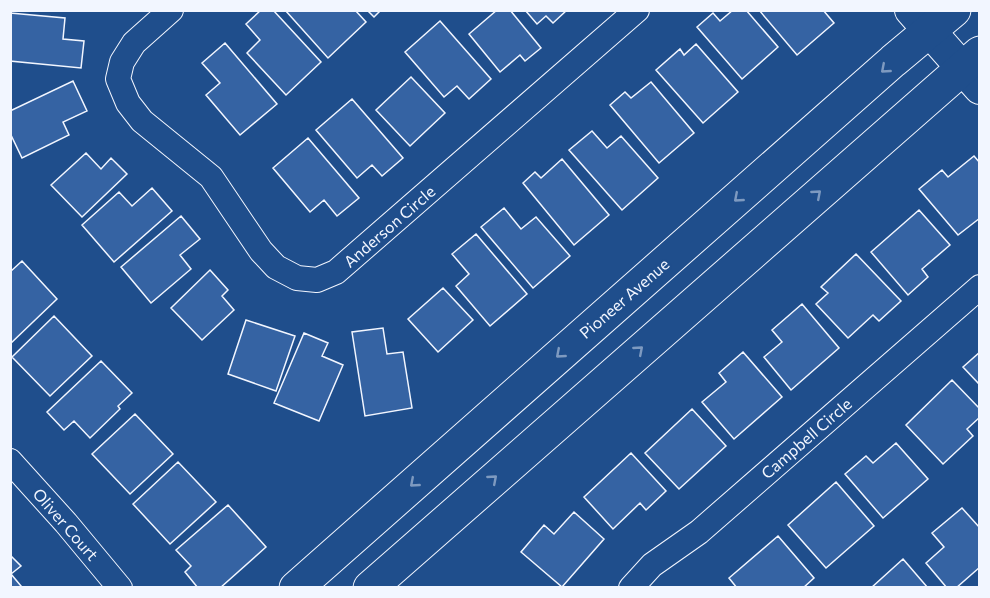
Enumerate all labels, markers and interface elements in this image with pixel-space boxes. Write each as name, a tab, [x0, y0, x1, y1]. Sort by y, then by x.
one-way arrow	[881, 62, 891, 73]
street label: Anderson Circle	[339, 181, 439, 271]
one-way arrow	[810, 190, 821, 201]
one-way arrow	[734, 191, 745, 202]
street label: Pioneer Avenue	[575, 254, 673, 342]
one-way arrow	[632, 346, 643, 357]
one-way arrow	[556, 347, 567, 358]
street label: Campbell Circle	[757, 394, 855, 482]
one-way arrow	[486, 475, 497, 486]
one-way arrow	[410, 476, 421, 487]
street label: Oliver Court	[29, 484, 103, 564]

